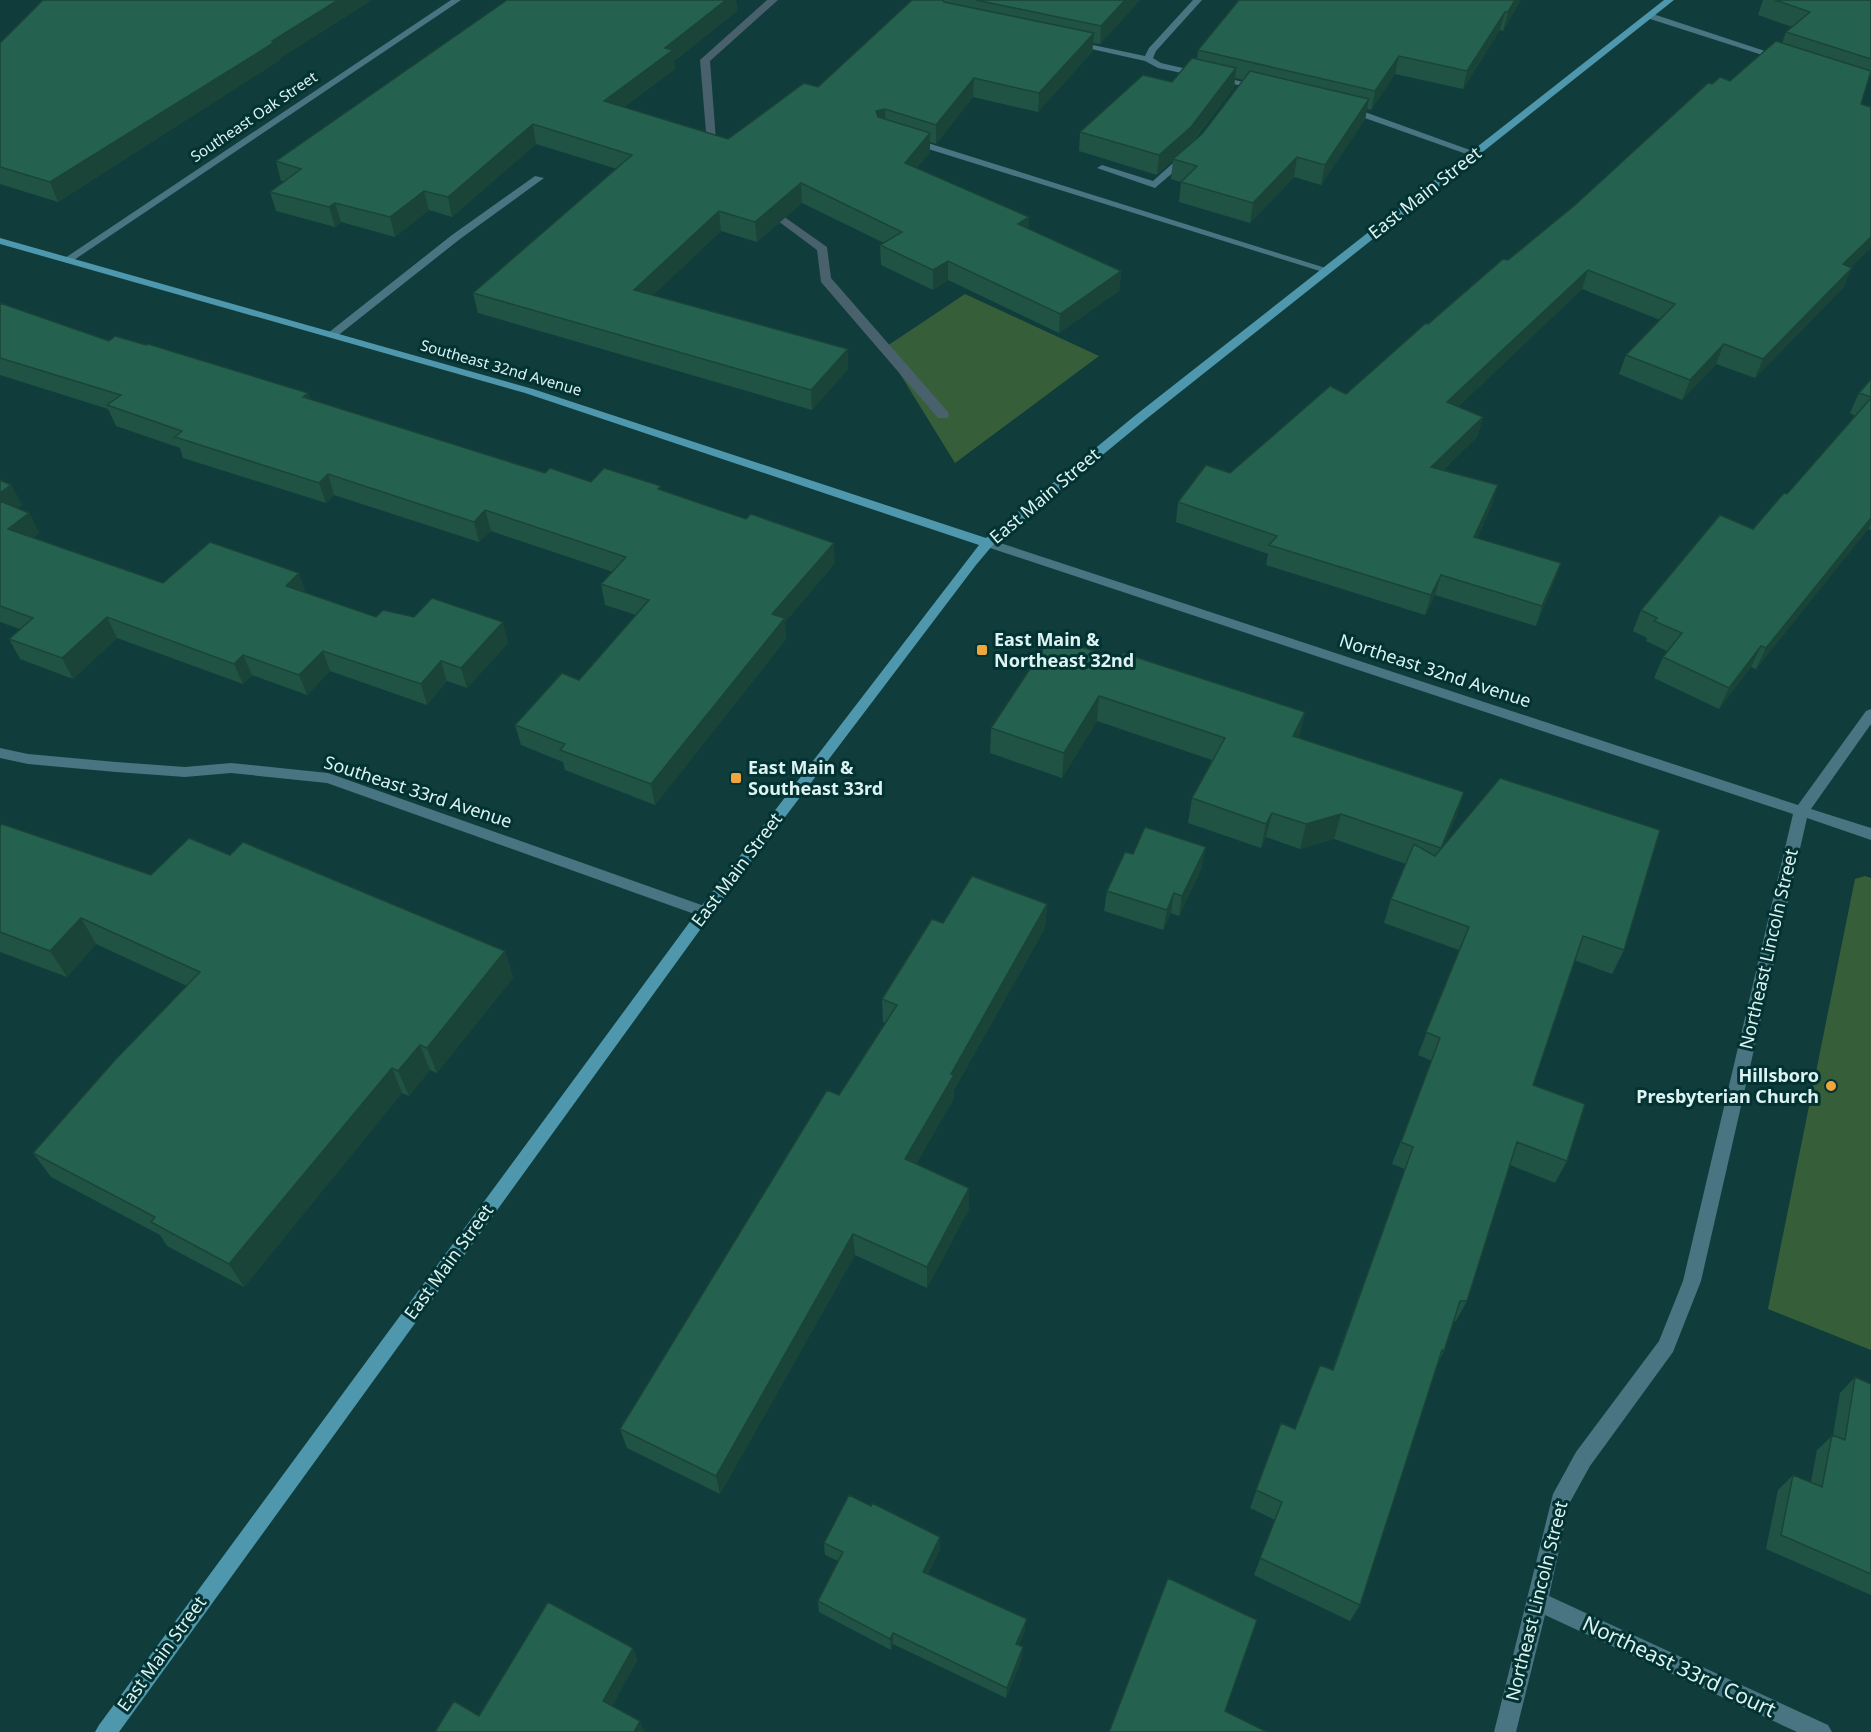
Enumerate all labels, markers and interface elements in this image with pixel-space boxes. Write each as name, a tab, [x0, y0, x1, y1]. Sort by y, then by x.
street label: Southeast Oak Street	[186, 66, 321, 166]
street label: East Main Street	[1363, 140, 1486, 244]
street label: Southeast 32nd Avenue	[418, 334, 584, 400]
street label: East Main Street	[984, 442, 1105, 548]
place label: East Main & Northeast 32nd	[994, 627, 1134, 672]
street label: Northeast 32nd Avenue	[1336, 628, 1534, 712]
marker: East Main & Northeast 32nd	[975, 643, 989, 657]
street label: Southeast 33rd Avenue	[321, 749, 515, 833]
place label: East Main & Southeast 33rd	[748, 755, 883, 800]
marker: East Main & Southeast 33rd	[729, 771, 743, 785]
street label: East Main Street	[685, 807, 787, 931]
street label: Northeast Lincoln Street	[1733, 846, 1803, 1051]
place label: Hillsboro Presbyterian Church	[1636, 1063, 1819, 1108]
marker: Hillsboro Presbyterian Church	[1824, 1079, 1838, 1093]
street label: East Main Street	[398, 1199, 498, 1324]
street label: Northeast Lincoln Street	[1500, 1498, 1573, 1703]
street label: East Main Street	[111, 1591, 211, 1716]
street label: Northeast 33rd Court	[1578, 1609, 1781, 1723]

